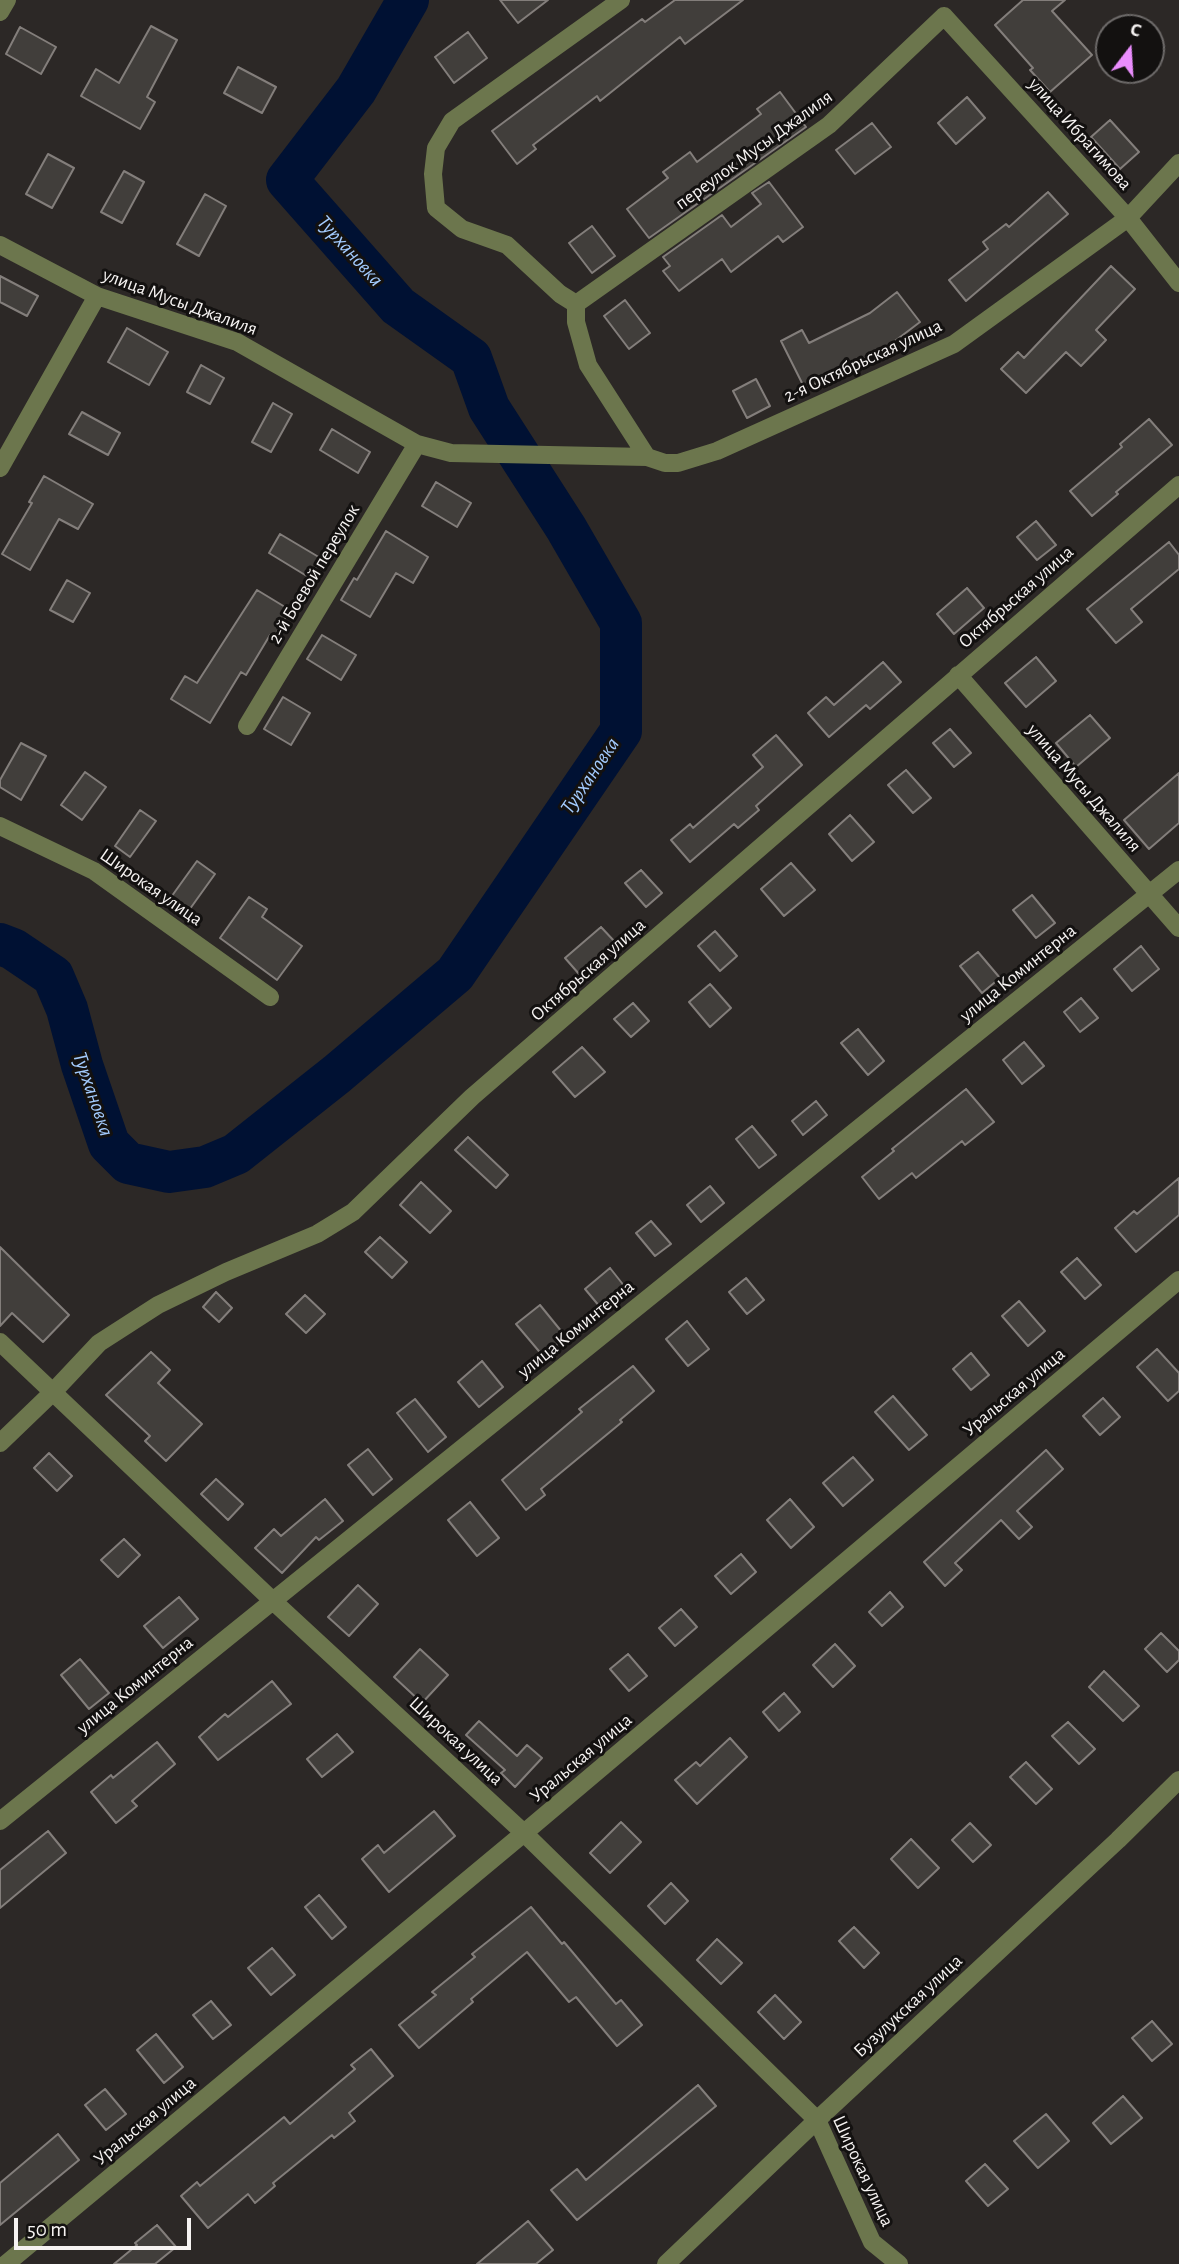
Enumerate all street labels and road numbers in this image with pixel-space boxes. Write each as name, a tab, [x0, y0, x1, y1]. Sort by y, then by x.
street label: улица Ибрагимова	[1023, 73, 1137, 195]
street label: переулок Мусы Джалиля	[671, 85, 837, 215]
street label: улица Мусы Джалиля	[100, 263, 260, 341]
street label: 2-я Октябрьская улица	[780, 314, 946, 408]
street label: 2-й Боевой переулок	[263, 500, 365, 648]
street label: Октябрьская улица	[954, 541, 1078, 653]
street label: улица Мусы Джалиля	[1022, 719, 1146, 857]
street label: Широкая улица	[95, 843, 207, 931]
street label: Октябрьская улица	[526, 914, 650, 1026]
street label: улица Коминтерна	[955, 919, 1081, 1027]
street label: улица Коминтерна	[513, 1275, 639, 1383]
street label: Уральская улица	[958, 1343, 1070, 1441]
street label: улица Коминтерна	[72, 1631, 198, 1739]
street label: Широкая улица	[404, 1692, 508, 1790]
street label: Уральская улица	[525, 1709, 637, 1807]
street label: Бузулукская улица	[849, 1950, 967, 2062]
street label: Уральская улица	[89, 2072, 201, 2170]
street label: Широкая улица	[827, 2112, 899, 2230]

